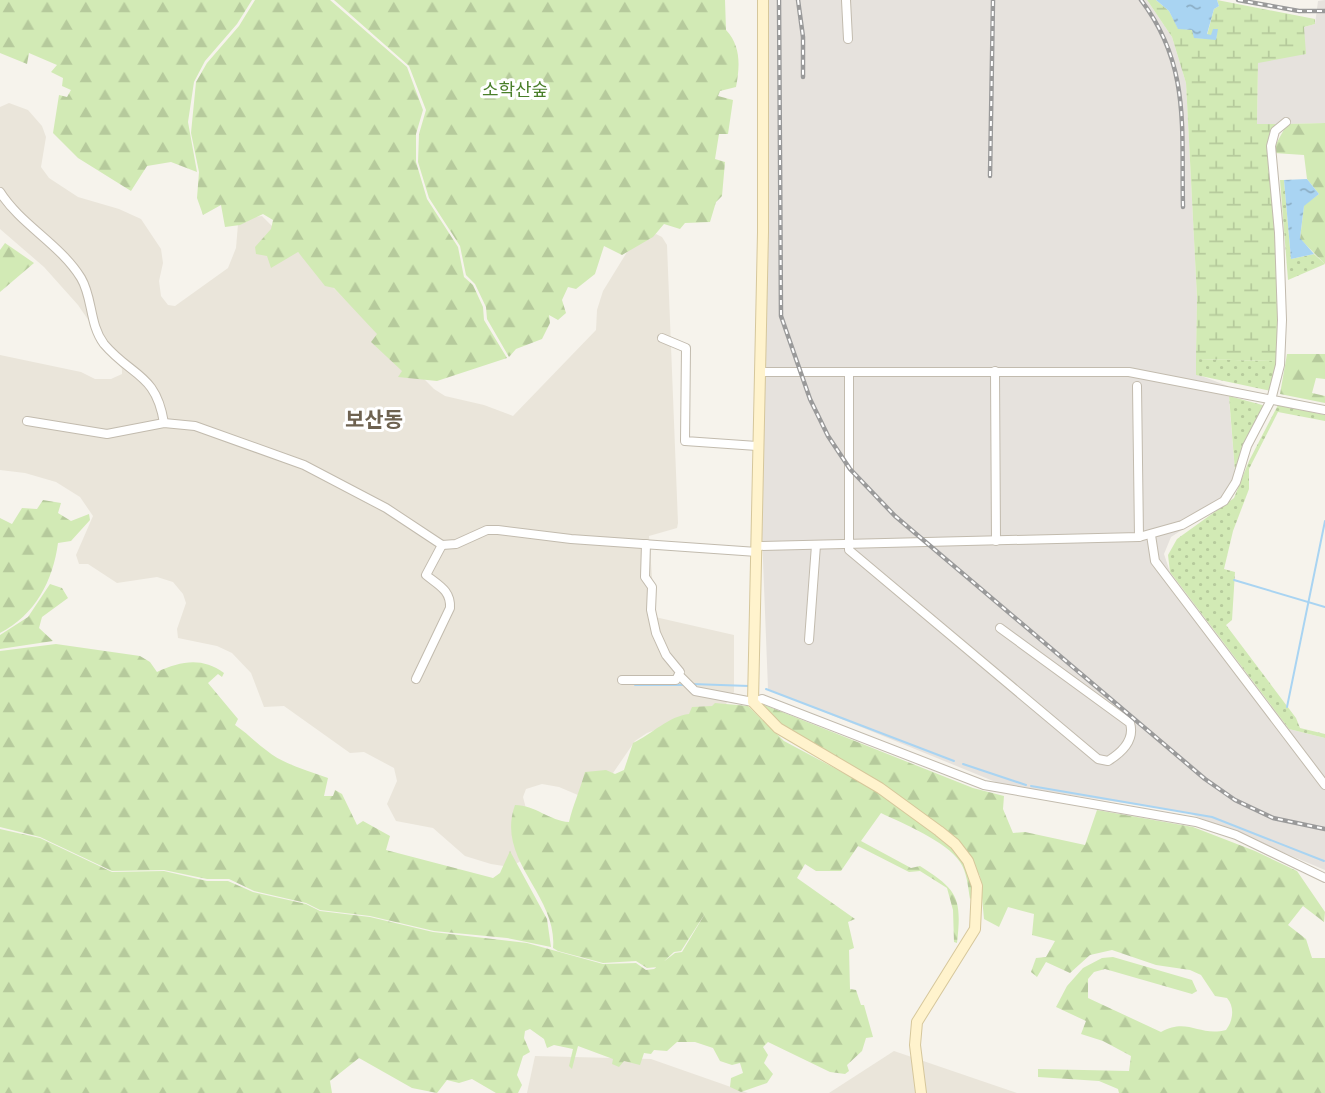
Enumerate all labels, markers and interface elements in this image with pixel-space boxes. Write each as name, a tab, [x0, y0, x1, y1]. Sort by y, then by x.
park label: 소학산숲	[482, 78, 548, 100]
district label: 보산동	[345, 406, 403, 432]

